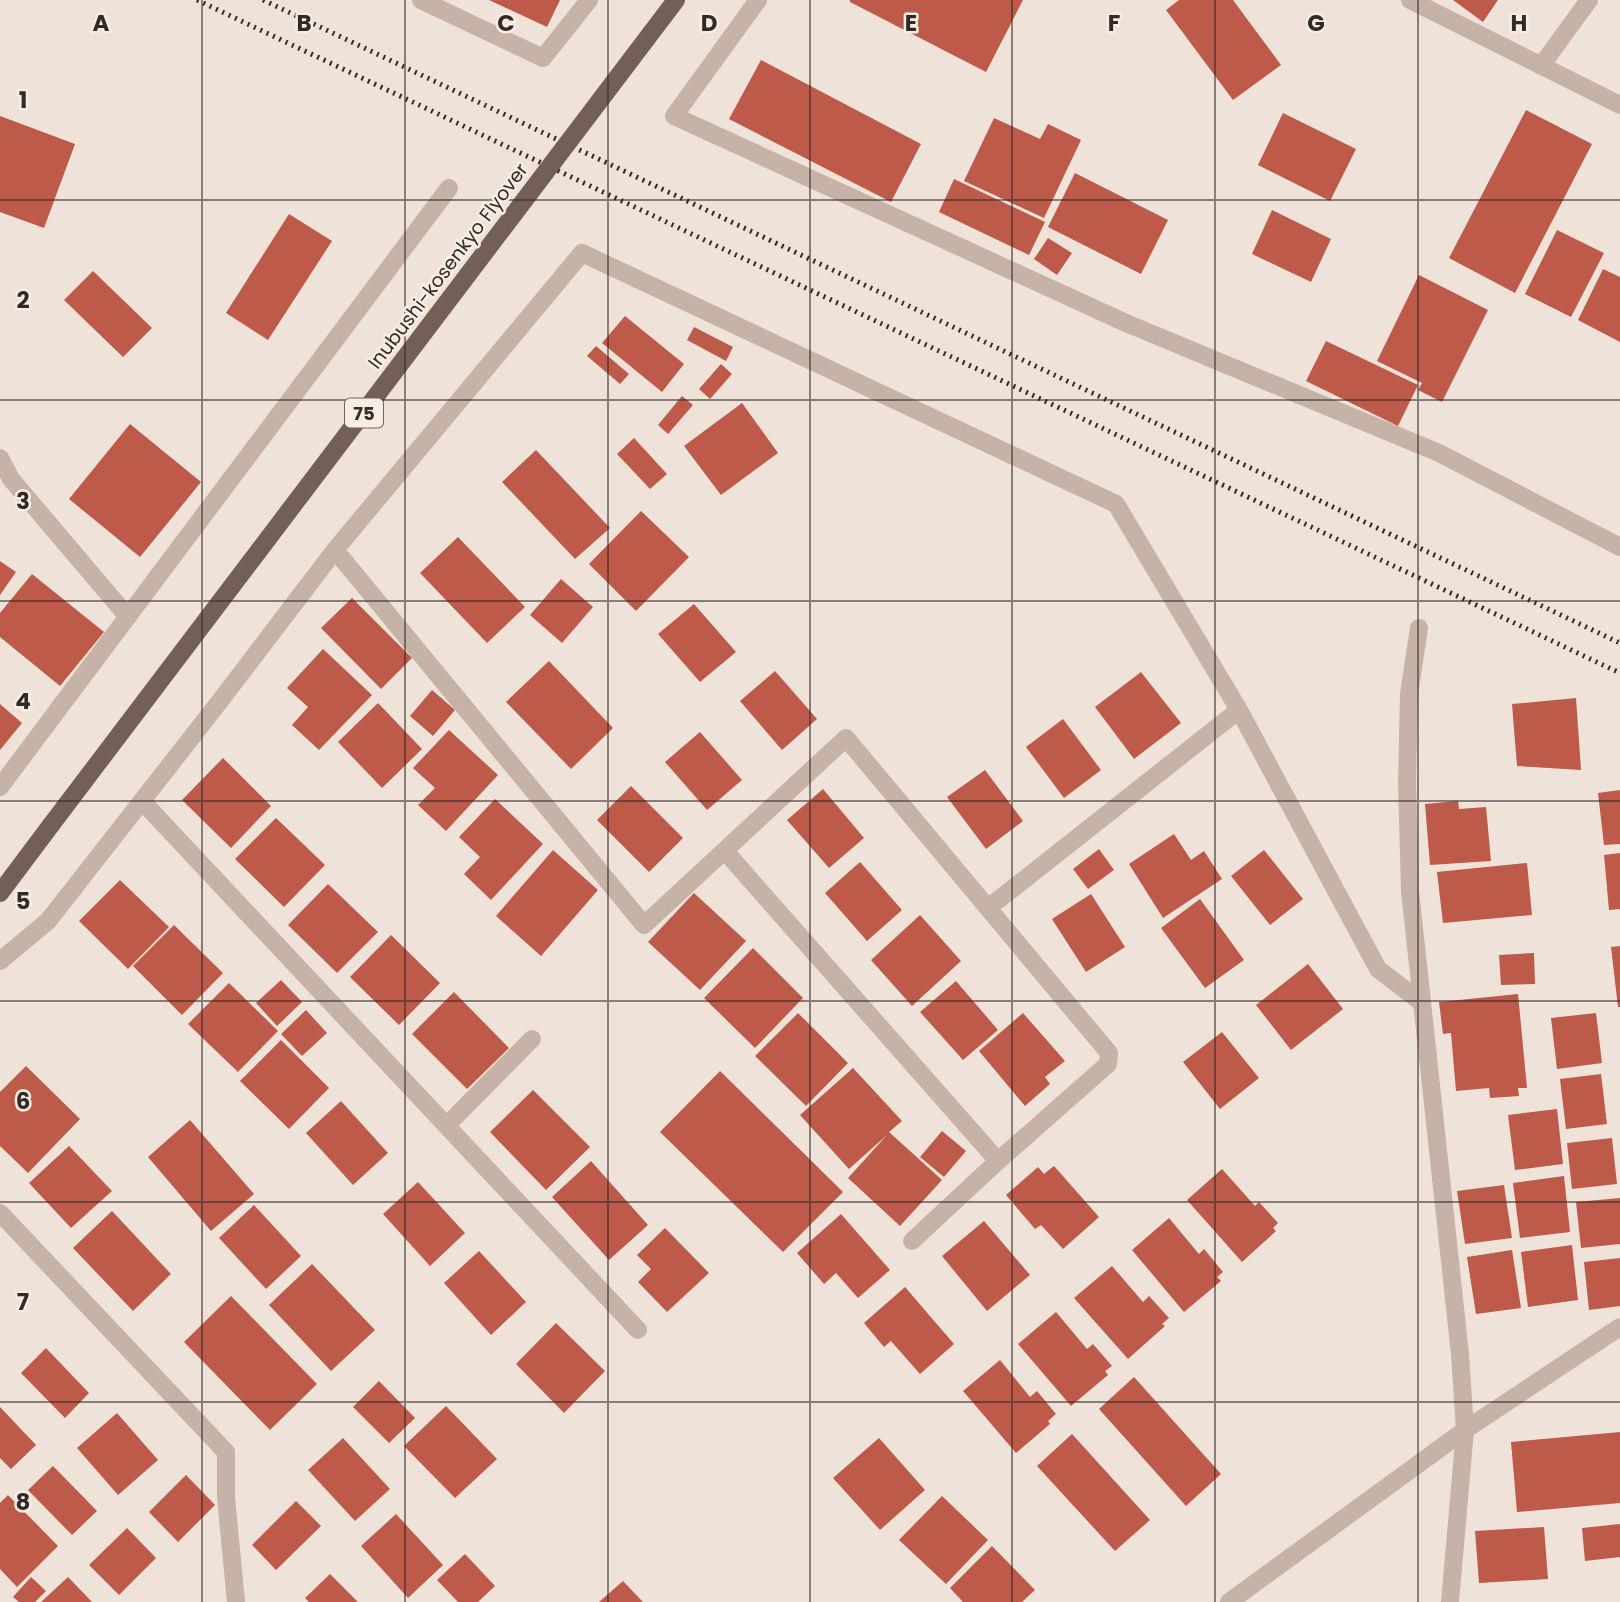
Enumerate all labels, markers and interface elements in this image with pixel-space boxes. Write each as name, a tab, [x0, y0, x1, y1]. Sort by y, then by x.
text: A	[93, 7, 110, 39]
text: B	[296, 7, 312, 39]
text: C	[497, 7, 515, 39]
text: D	[701, 7, 717, 39]
text: E	[905, 7, 917, 39]
text: F	[1108, 7, 1120, 39]
text: G	[1307, 7, 1325, 39]
text: H	[1511, 7, 1527, 39]
text: 1	[19, 84, 27, 116]
street label: Inubushi-kosenkyo Flyover	[362, 157, 534, 375]
text: 2	[16, 284, 30, 316]
road number: 75	[345, 398, 383, 428]
text: 3	[16, 485, 30, 517]
text: 4	[15, 685, 31, 717]
text: 5	[16, 885, 30, 917]
text: 6	[16, 1085, 30, 1117]
text: 7	[17, 1286, 29, 1318]
text: 8	[16, 1486, 30, 1518]

